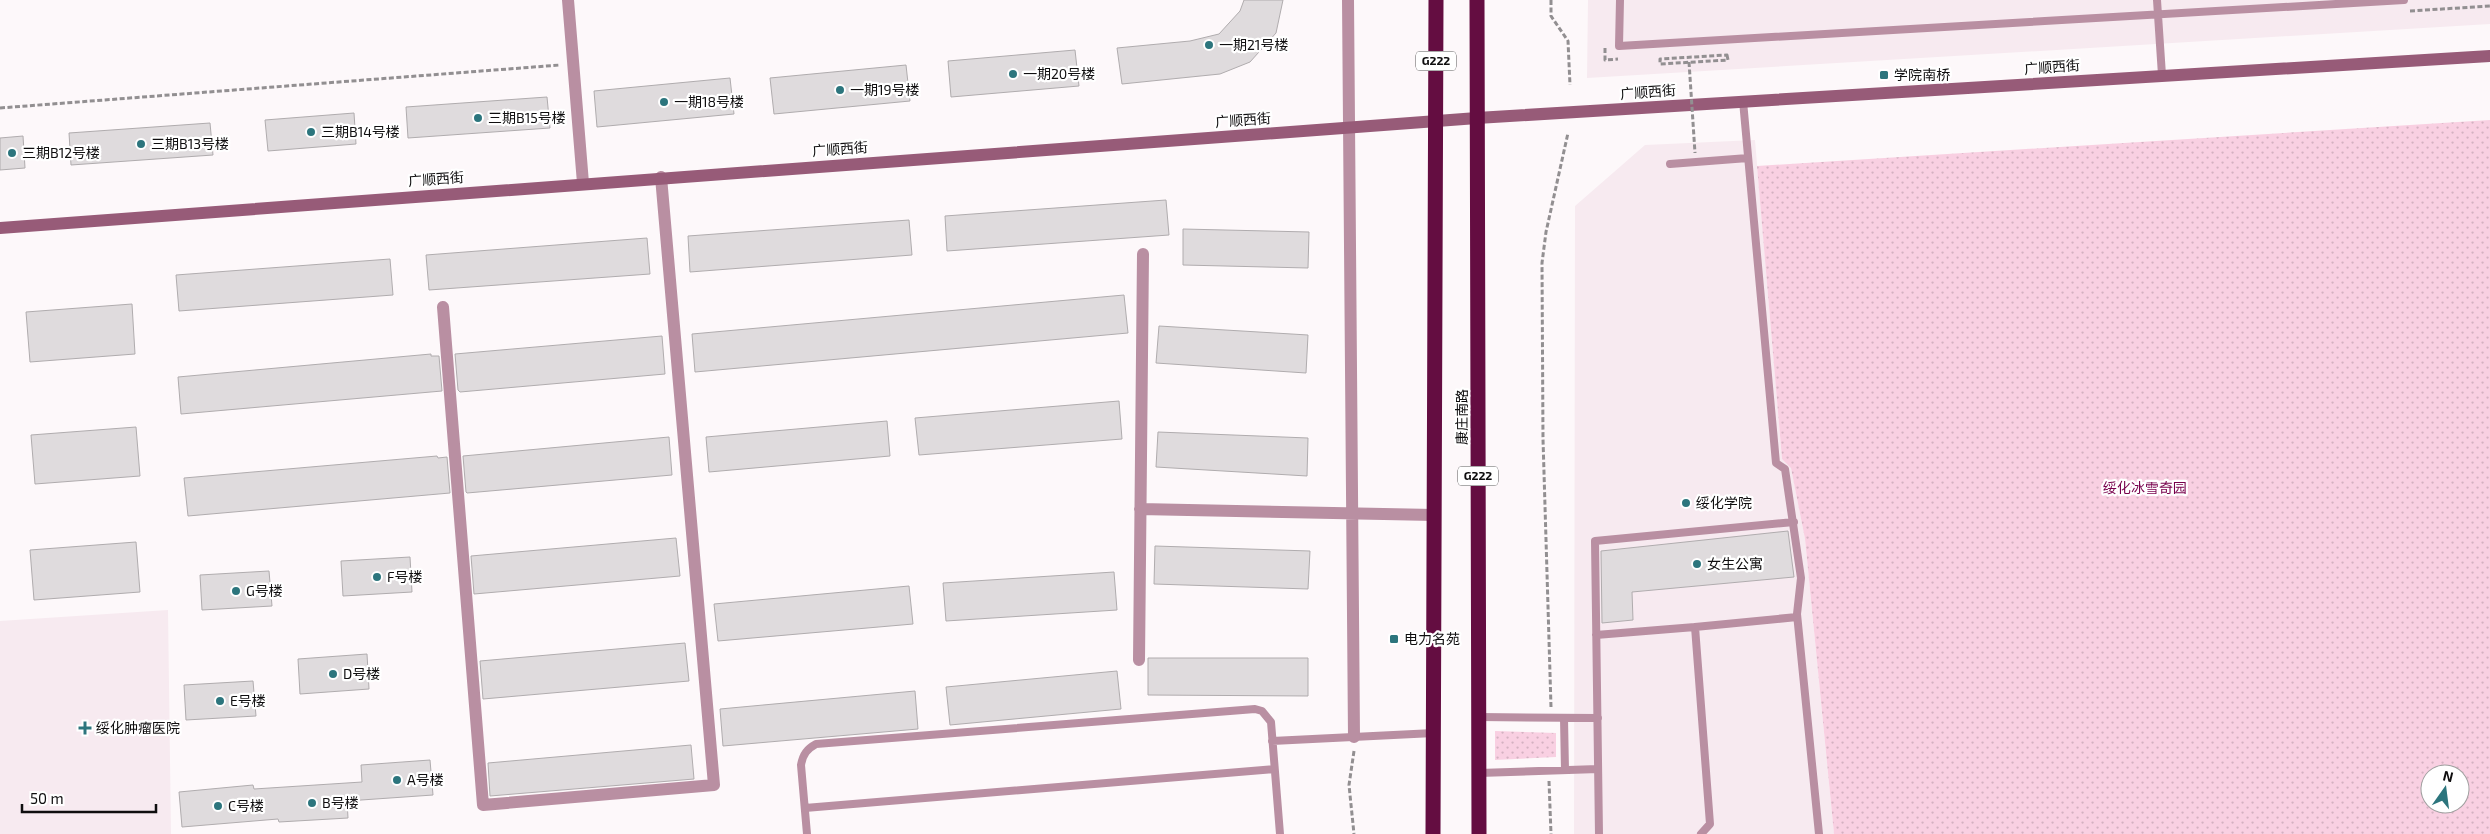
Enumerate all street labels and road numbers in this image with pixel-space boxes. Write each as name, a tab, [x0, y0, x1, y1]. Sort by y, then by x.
road number: G222	[1416, 51, 1456, 70]
street label: 广顺西街	[2023, 56, 2080, 77]
street label: 广顺西街	[1619, 81, 1676, 102]
street label: 广顺西街	[1214, 109, 1271, 130]
street label: 广顺西街	[811, 138, 868, 159]
street label: 广顺西街	[407, 168, 464, 189]
street label: 康庄南路	[1453, 389, 1470, 445]
road number: G222	[1458, 466, 1498, 486]

